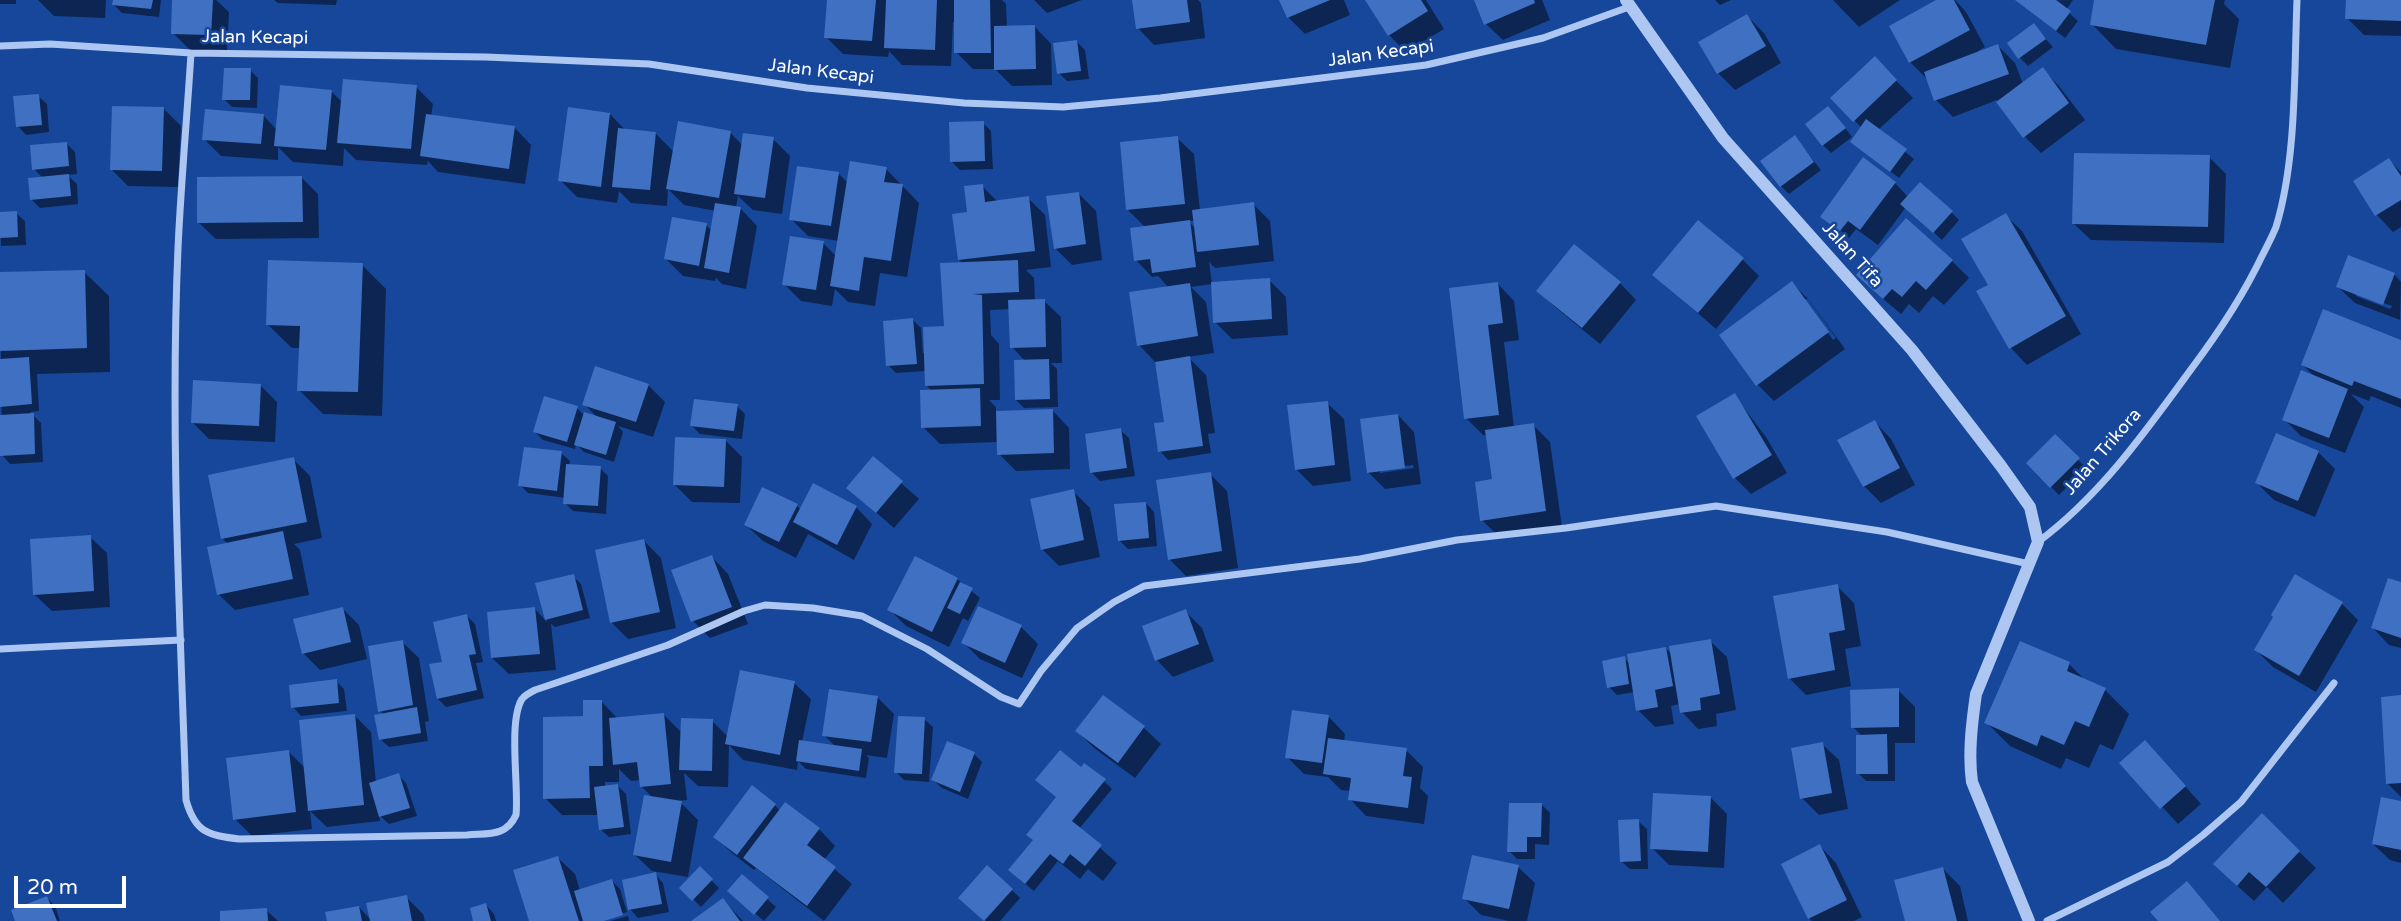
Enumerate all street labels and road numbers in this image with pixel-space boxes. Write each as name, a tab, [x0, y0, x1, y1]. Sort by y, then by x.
street label: Jalan Kecapi	[202, 26, 308, 50]
street label: Jalan Kecapi	[1327, 36, 1435, 72]
street label: Jalan Kecapi	[767, 55, 875, 89]
street label: Jalan Tifa	[1817, 218, 1887, 292]
street label: Jalan Trikora	[2060, 404, 2146, 500]

